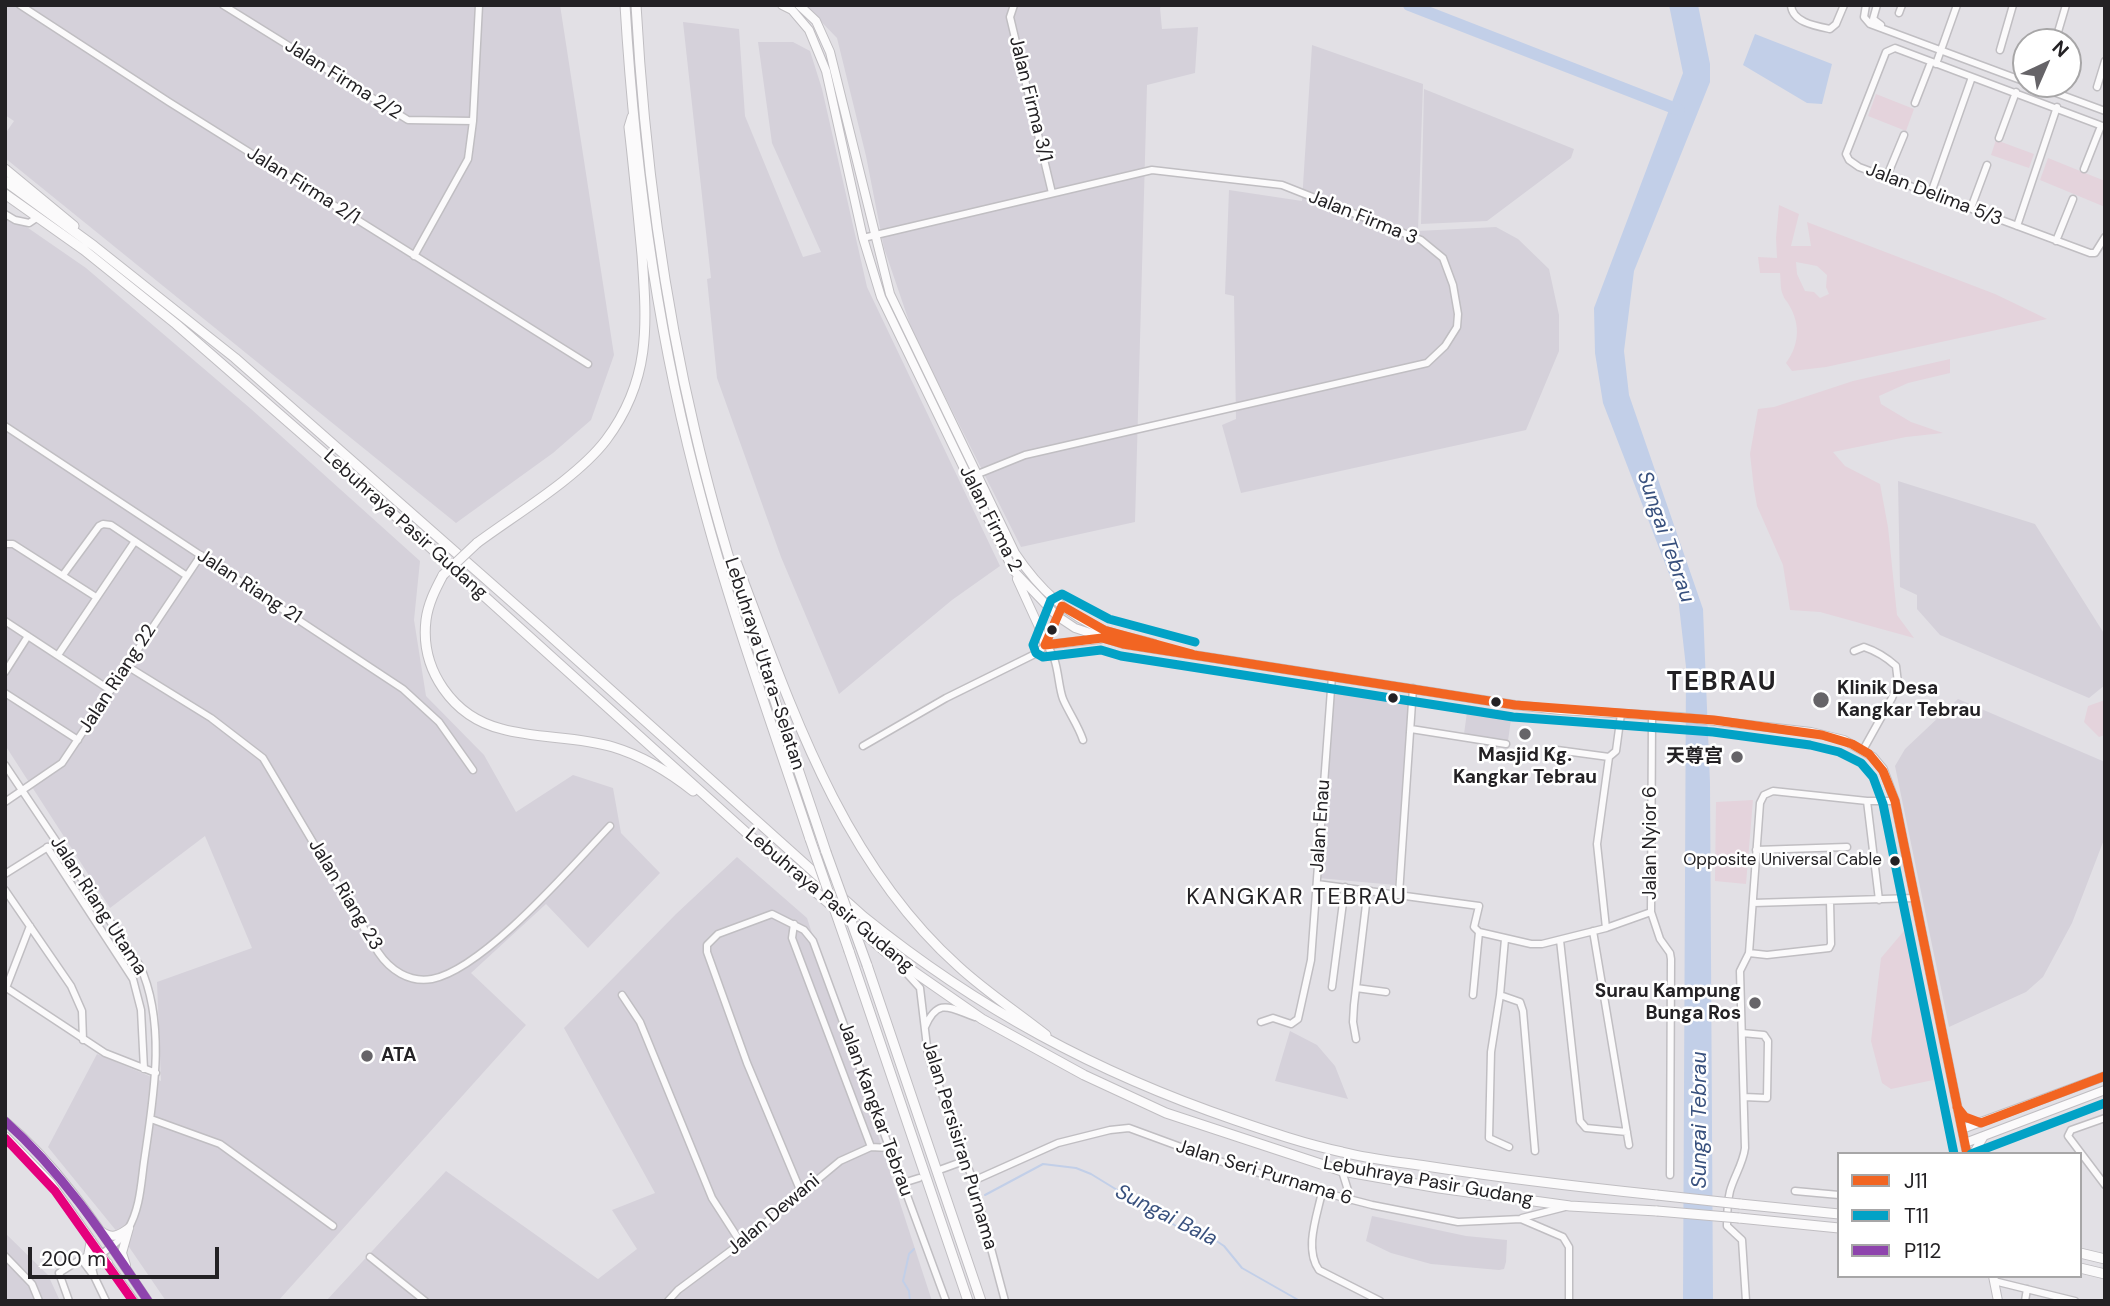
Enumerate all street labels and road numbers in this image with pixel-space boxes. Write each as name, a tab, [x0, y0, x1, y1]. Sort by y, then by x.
street label: Jalan Firma 3/1	[1003, 34, 1057, 164]
street label: Jalan Firma 2/2	[280, 35, 406, 125]
street label: Jalan Firma 2/1	[242, 142, 364, 230]
street label: Jalan Delima 5/3	[1863, 158, 2005, 232]
street label: Jalan Firma 3	[1305, 186, 1421, 250]
street label: Lebuhraya Pasir Gudang	[318, 445, 492, 605]
street label: Jalan Firma 2	[954, 462, 1026, 576]
street label: Jalan Riang 21	[192, 545, 306, 629]
street label: Lebuhraya Utara–Selatan	[719, 555, 809, 773]
street label: Jalan Riang 22	[74, 620, 162, 738]
street label: Jalan Enau	[1306, 779, 1336, 873]
street label: Jalan Nyior 6	[1640, 786, 1662, 900]
street label: Lebuhraya Pasir Gudang	[740, 824, 918, 978]
street label: Jalan Riang Utama	[45, 832, 151, 980]
street label: Jalan Riang 23	[303, 835, 387, 955]
street label: Jalan Kangkar Tebrau	[833, 1018, 917, 1200]
street label: Jalan Persisiran Purnama	[916, 1038, 1002, 1252]
street label: Jalan Seri Purnama 6	[1173, 1135, 1355, 1211]
street label: Lebuhraya Pasir Gudang	[1321, 1152, 1535, 1212]
street label: Jalan Dewani	[723, 1170, 825, 1260]

